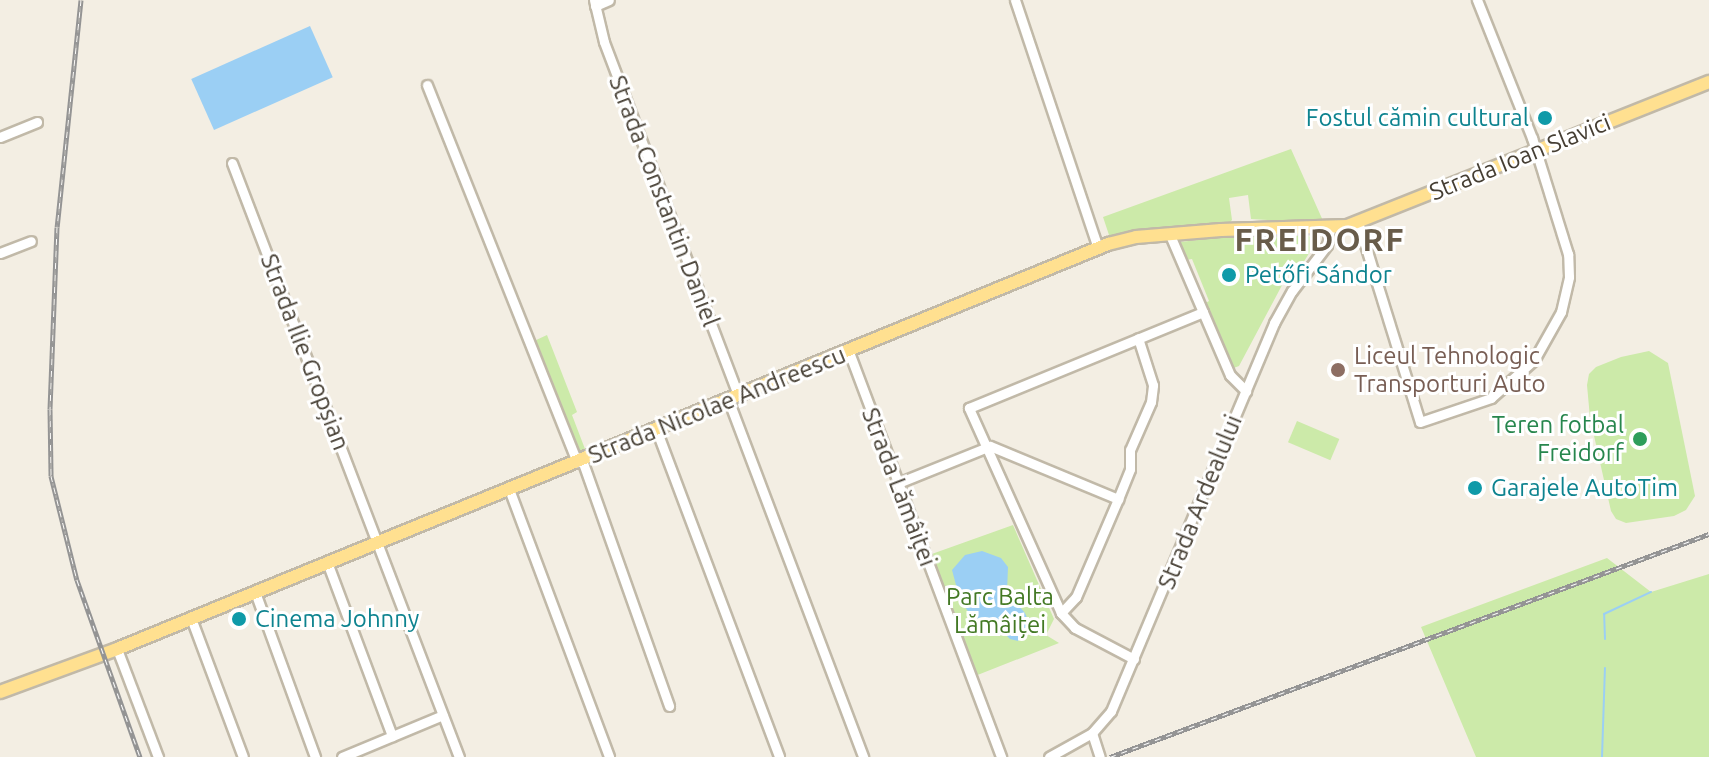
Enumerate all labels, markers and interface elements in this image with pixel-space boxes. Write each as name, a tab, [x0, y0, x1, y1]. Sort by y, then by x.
street label: Strada Constantin Daniel	[603, 71, 725, 331]
place label: Fostul cămin cultural	[1306, 104, 1529, 132]
street label: Strada Ioan Slavici	[1425, 108, 1615, 206]
marker: Fostul cămin cultural	[1536, 109, 1554, 127]
district label: FREIDORF	[1234, 220, 1406, 258]
street label: Strada Ilie Gropșian	[254, 250, 356, 454]
place label: Petőfi Sándor	[1245, 261, 1392, 289]
marker: Petőfi Sándor	[1220, 266, 1238, 284]
street label: Strada Nicolae Andreescu	[584, 340, 850, 470]
place label: Liceul Tehnologic Transporturi Auto	[1354, 342, 1546, 398]
marker: Liceul Tehnologic Transporturi Auto	[1329, 361, 1347, 379]
street label: Strada Lămâiței	[856, 404, 942, 570]
street label: Strada Ardealului	[1152, 411, 1248, 593]
place label: Teren fotbal Freidorf	[1492, 411, 1624, 467]
marker: Teren fotbal Freidorf	[1631, 430, 1649, 448]
place label: Garajele AutoTim	[1491, 474, 1678, 502]
marker: Garajele AutoTim	[1466, 479, 1484, 497]
park label: Parc Balta Lămâiței	[946, 583, 1054, 639]
place label: Cinema Johnny	[255, 605, 419, 633]
marker: Cinema Johnny	[230, 610, 248, 628]

